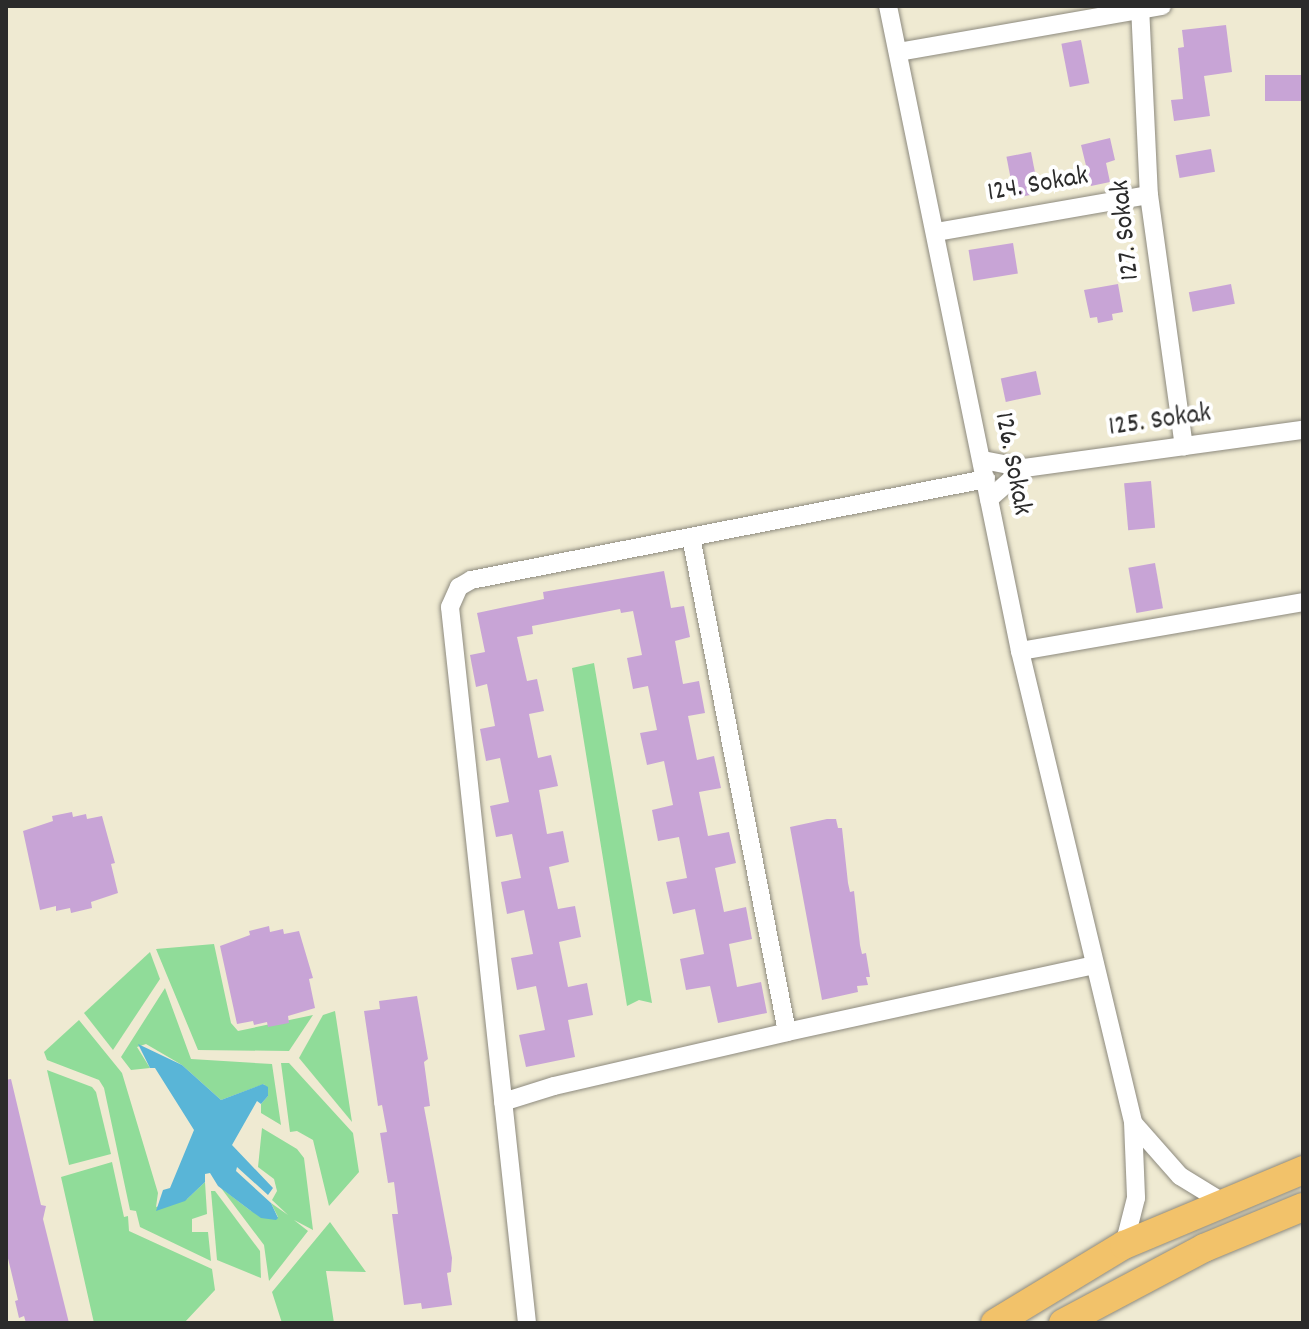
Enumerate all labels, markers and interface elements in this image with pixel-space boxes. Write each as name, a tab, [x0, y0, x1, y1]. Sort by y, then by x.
street label: 124. Sokak	[985, 161, 1091, 211]
street label: 127. Sokak	[1105, 178, 1149, 282]
street label: 125. Sokak	[1107, 398, 1213, 446]
street label: 126. Sokak	[985, 410, 1037, 518]

